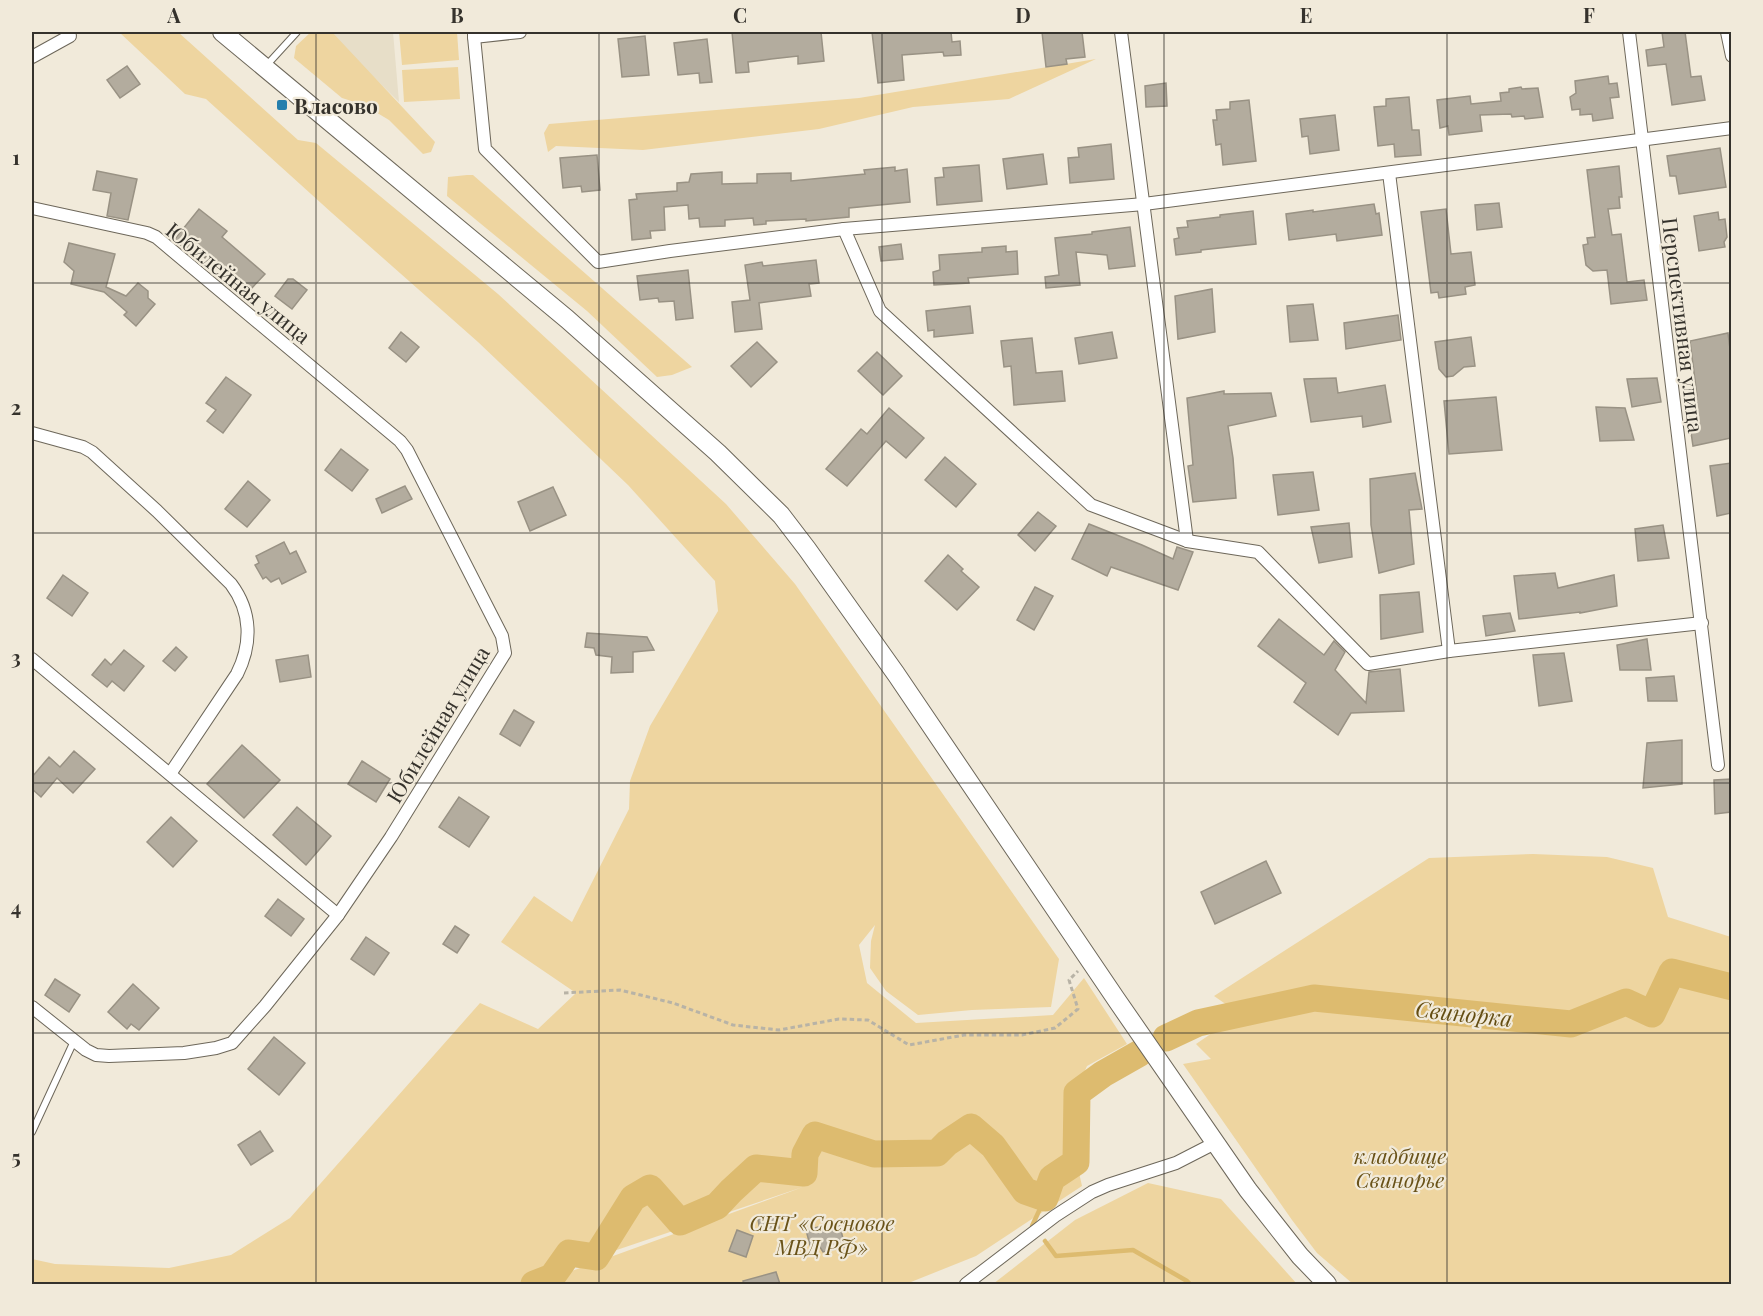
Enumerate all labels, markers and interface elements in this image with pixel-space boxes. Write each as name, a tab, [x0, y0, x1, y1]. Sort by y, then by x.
text: A	[166, 1, 181, 28]
text: B	[450, 1, 464, 28]
text: C	[733, 1, 747, 28]
text: D	[1015, 1, 1031, 28]
text: E	[1300, 1, 1312, 28]
text: F	[1583, 1, 1595, 28]
place label: Власово	[294, 91, 378, 119]
marker: Власово	[275, 98, 289, 112]
text: 1	[12, 143, 20, 170]
street label: Юбилейная улица	[161, 215, 317, 349]
street label: Перспективная улица	[1657, 216, 1711, 435]
text: 2	[11, 393, 21, 420]
street label: Юбилейная улица	[379, 640, 495, 808]
text: 3	[11, 643, 21, 670]
text: 4	[11, 893, 21, 920]
water label: Свинорка	[1414, 993, 1514, 1033]
park label: кладбище Свинорье	[1354, 1141, 1446, 1193]
text: 5	[11, 1143, 21, 1170]
park label: СНТ «Сосновое МВД РФ»	[749, 1208, 895, 1260]

